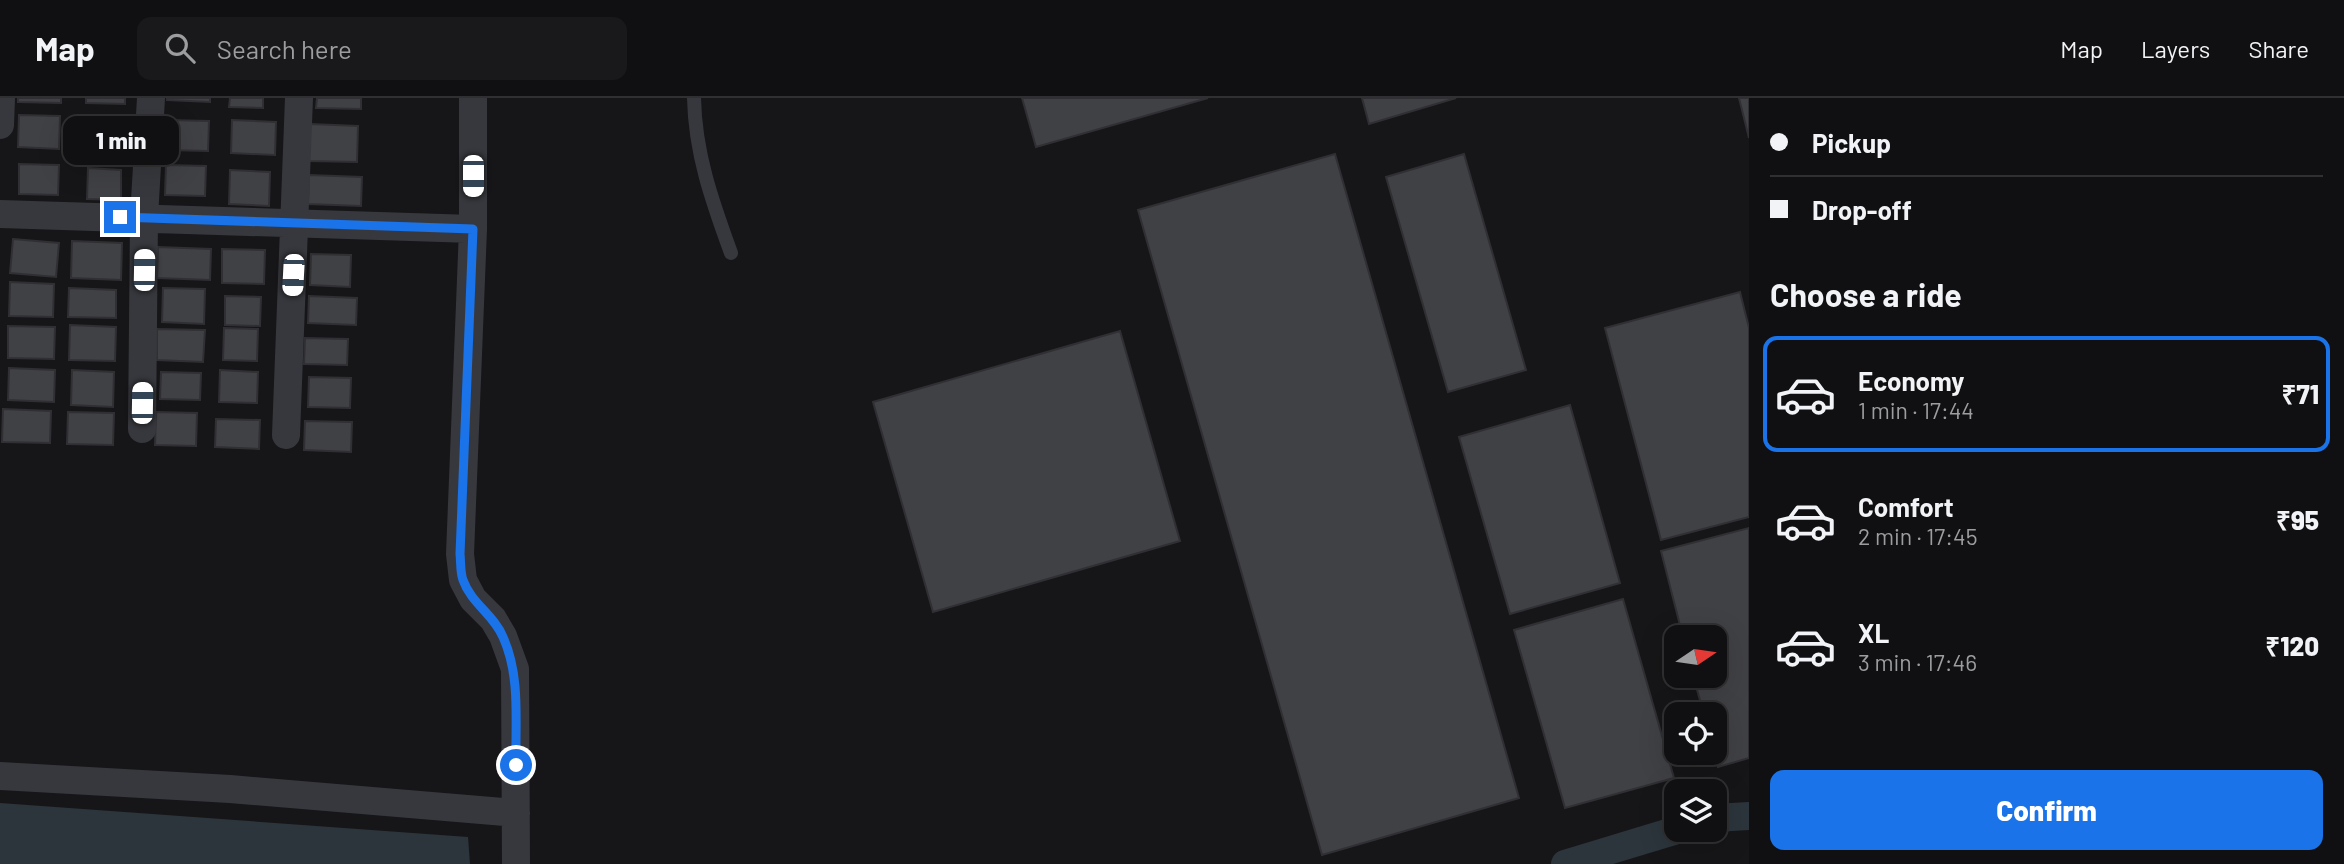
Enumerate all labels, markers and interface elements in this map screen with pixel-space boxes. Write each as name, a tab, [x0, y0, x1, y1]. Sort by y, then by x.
search box	[137, 17, 627, 80]
text: Map	[35, 28, 95, 68]
icon: search	[161, 29, 199, 67]
text: Search here	[217, 33, 352, 64]
text: Map	[2060, 34, 2103, 63]
text: Layers	[2141, 34, 2210, 63]
text: Share	[2248, 34, 2309, 63]
callout: 1 min	[62, 116, 178, 164]
text: 1 min	[96, 126, 146, 154]
text: Pickup	[1812, 127, 1891, 158]
car	[463, 155, 484, 197]
text: Drop-off	[1812, 194, 1912, 225]
route end	[104, 201, 136, 233]
car	[134, 249, 155, 291]
car	[282, 253, 305, 297]
text: Choose a ride	[1770, 275, 1962, 313]
icon: car	[1774, 363, 1837, 426]
text: Economy	[1858, 365, 1964, 396]
text: ₹71	[2282, 378, 2319, 409]
car	[132, 382, 153, 424]
text: 1 min · 17:44	[1858, 396, 1974, 424]
icon: car	[1774, 489, 1837, 552]
text: Comfort	[1858, 491, 1954, 522]
text: ₹95	[2276, 504, 2319, 535]
text: 2 min · 17:45	[1858, 522, 1977, 550]
icon: car	[1774, 615, 1837, 678]
text: XL	[1858, 617, 1889, 648]
north arrow	[1664, 625, 1727, 688]
map controls	[1664, 625, 1727, 842]
text: ₹120	[2265, 630, 2319, 661]
text: 3 min · 17:46	[1858, 648, 1977, 676]
button: locate	[1664, 702, 1727, 765]
route start	[500, 749, 532, 781]
button: Confirm	[1770, 770, 2323, 850]
button: layers	[1664, 779, 1727, 842]

